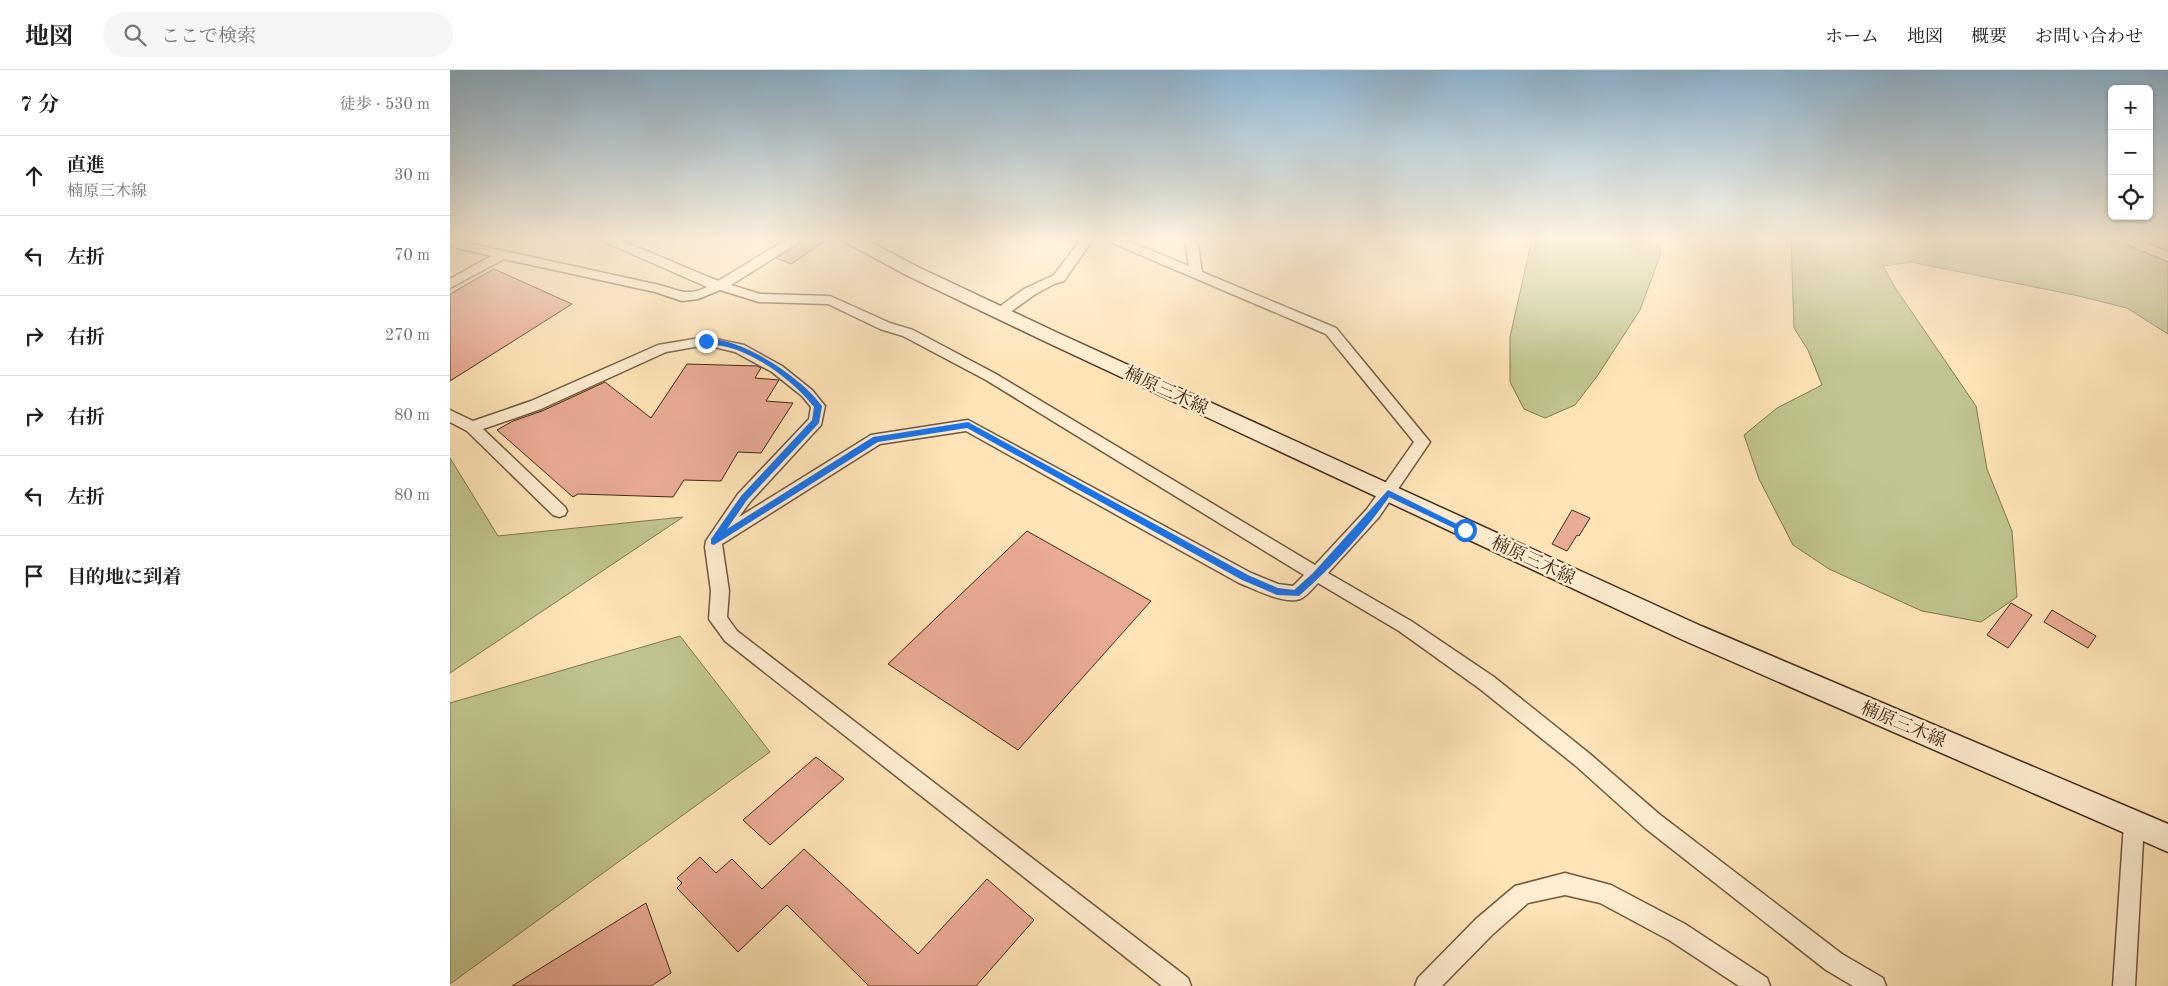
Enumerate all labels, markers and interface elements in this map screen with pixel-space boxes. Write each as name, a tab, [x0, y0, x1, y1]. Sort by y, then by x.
search box	[103, 12, 453, 57]
icon: search	[121, 21, 149, 49]
text: 地図	[25, 26, 73, 50]
text: ここで検索	[161, 28, 256, 47]
text: ホーム	[1825, 28, 1879, 46]
text: 地図	[1907, 28, 1943, 46]
text: 概要	[1971, 28, 2007, 46]
text: お問い合わせ	[2035, 28, 2143, 46]
map controls	[2108, 85, 2153, 220]
button: +	[2108, 85, 2153, 130]
text: 7 分	[20, 95, 59, 116]
text: 徒歩 · 530 m	[340, 97, 430, 113]
button: −	[2108, 130, 2153, 175]
text: 直進	[67, 157, 105, 176]
icon: ahead	[20, 162, 48, 190]
text: 30 m	[394, 168, 430, 184]
button: locate	[2108, 175, 2153, 220]
text: 楠原三木線	[67, 184, 147, 200]
icon: left	[20, 242, 48, 270]
text: 70 m	[394, 248, 430, 264]
text: 左折	[67, 249, 105, 268]
icon: right	[20, 322, 48, 350]
text: 270 m	[385, 328, 430, 344]
text: 右折	[67, 329, 105, 348]
route end	[695, 330, 718, 353]
street label: 楠原三木線	[1121, 362, 1211, 418]
icon: right	[20, 402, 48, 430]
text: 80 m	[394, 408, 430, 424]
text: 右折	[67, 409, 105, 428]
icon: left	[20, 482, 48, 510]
text: 80 m	[394, 488, 430, 504]
text: 左折	[67, 489, 105, 508]
route start	[1454, 519, 1477, 542]
street label: 楠原三木線	[1488, 532, 1578, 588]
icon: arrive	[20, 562, 48, 590]
text: 目的地に到着	[67, 569, 181, 588]
street label: 楠原三木線	[1858, 697, 1949, 751]

